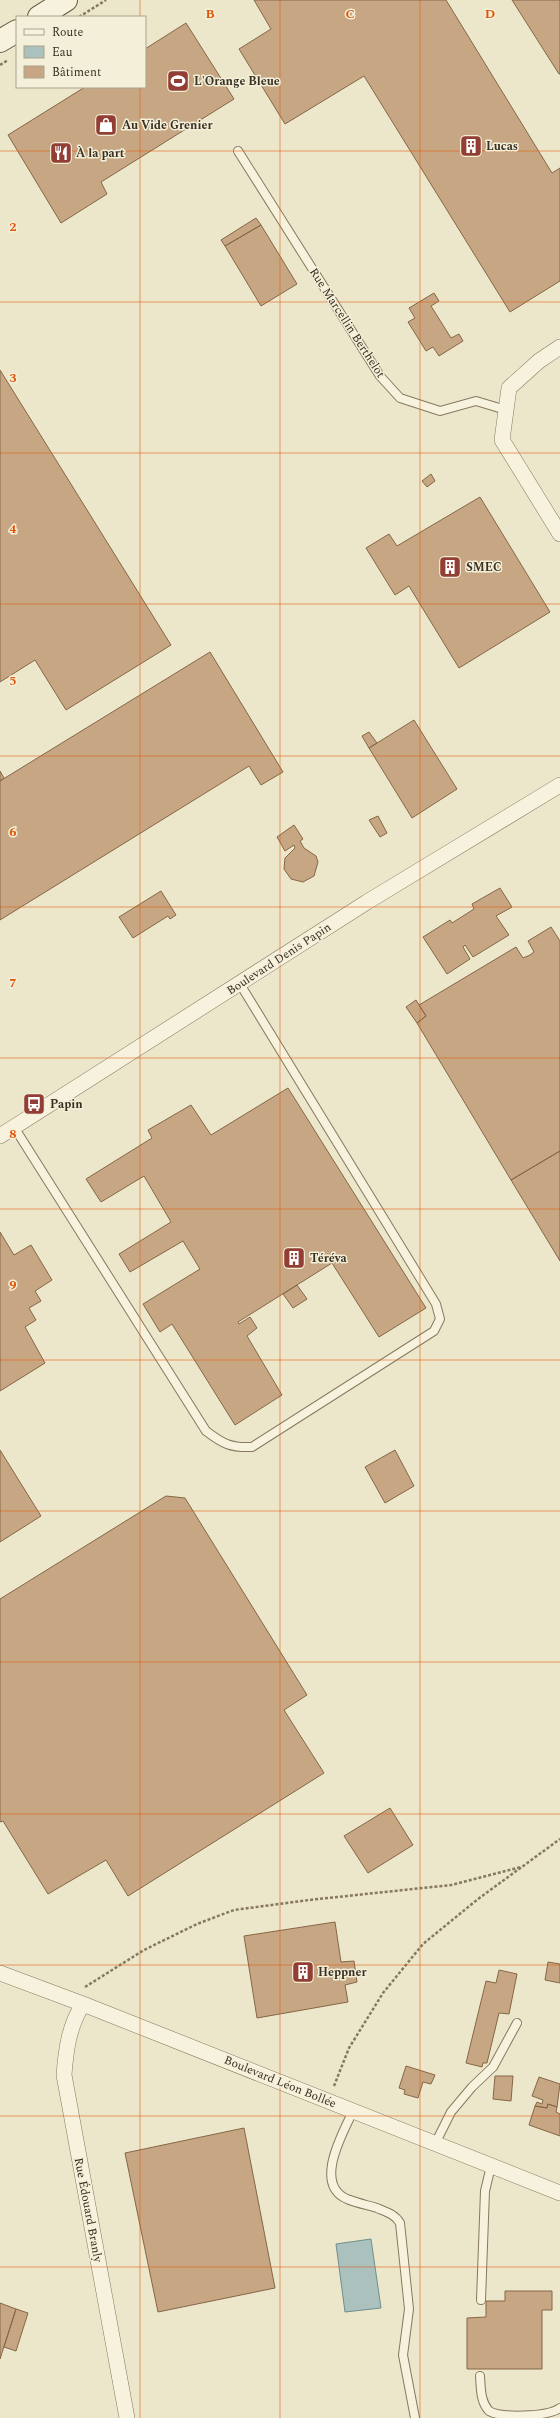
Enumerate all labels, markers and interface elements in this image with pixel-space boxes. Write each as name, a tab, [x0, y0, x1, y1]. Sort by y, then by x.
text: B	[205, 4, 215, 24]
text: C	[345, 4, 355, 24]
text: D	[485, 4, 495, 24]
legend	[16, 16, 146, 88]
text: Route	[52, 23, 83, 42]
text: Eau	[52, 43, 73, 62]
text: Bâtiment	[52, 63, 101, 82]
sports icon: L'Orange Bleue	[165, 68, 191, 94]
place label: L'Orange Bleue	[194, 72, 280, 91]
shop icon: Au Vide Grenier	[93, 112, 119, 138]
place label: Au Vide Grenier	[122, 116, 213, 135]
building icon: Lucas	[458, 133, 484, 159]
place label: Lucas	[486, 137, 518, 156]
restaurant icon: À la part	[48, 140, 74, 166]
place label: À la part	[76, 144, 125, 163]
text: 2	[9, 217, 17, 237]
street label: Rue Marcellin Berthelot	[304, 264, 390, 382]
text: 3	[9, 368, 17, 388]
text: 4	[9, 519, 17, 539]
building icon: SMEC	[437, 554, 463, 580]
place label: SMEC	[466, 558, 502, 577]
text: 5	[9, 671, 17, 691]
text: 6	[9, 822, 17, 842]
street label: Boulevard Denis Papin	[223, 918, 335, 1000]
text: 7	[9, 973, 17, 993]
bus stop icon: Papin	[21, 1091, 47, 1117]
place label: Papin	[50, 1095, 83, 1114]
text: 8	[9, 1124, 17, 1144]
building icon: Téréva	[281, 1245, 307, 1271]
place label: Téréva	[310, 1249, 348, 1268]
text: 9	[9, 1275, 17, 1295]
building icon: Heppner	[290, 1959, 316, 1985]
place label: Heppner	[318, 1963, 367, 1982]
street label: Boulevard Léon Bollée	[221, 2051, 339, 2113]
street label: Rue Édouard Branly	[69, 2156, 108, 2265]

